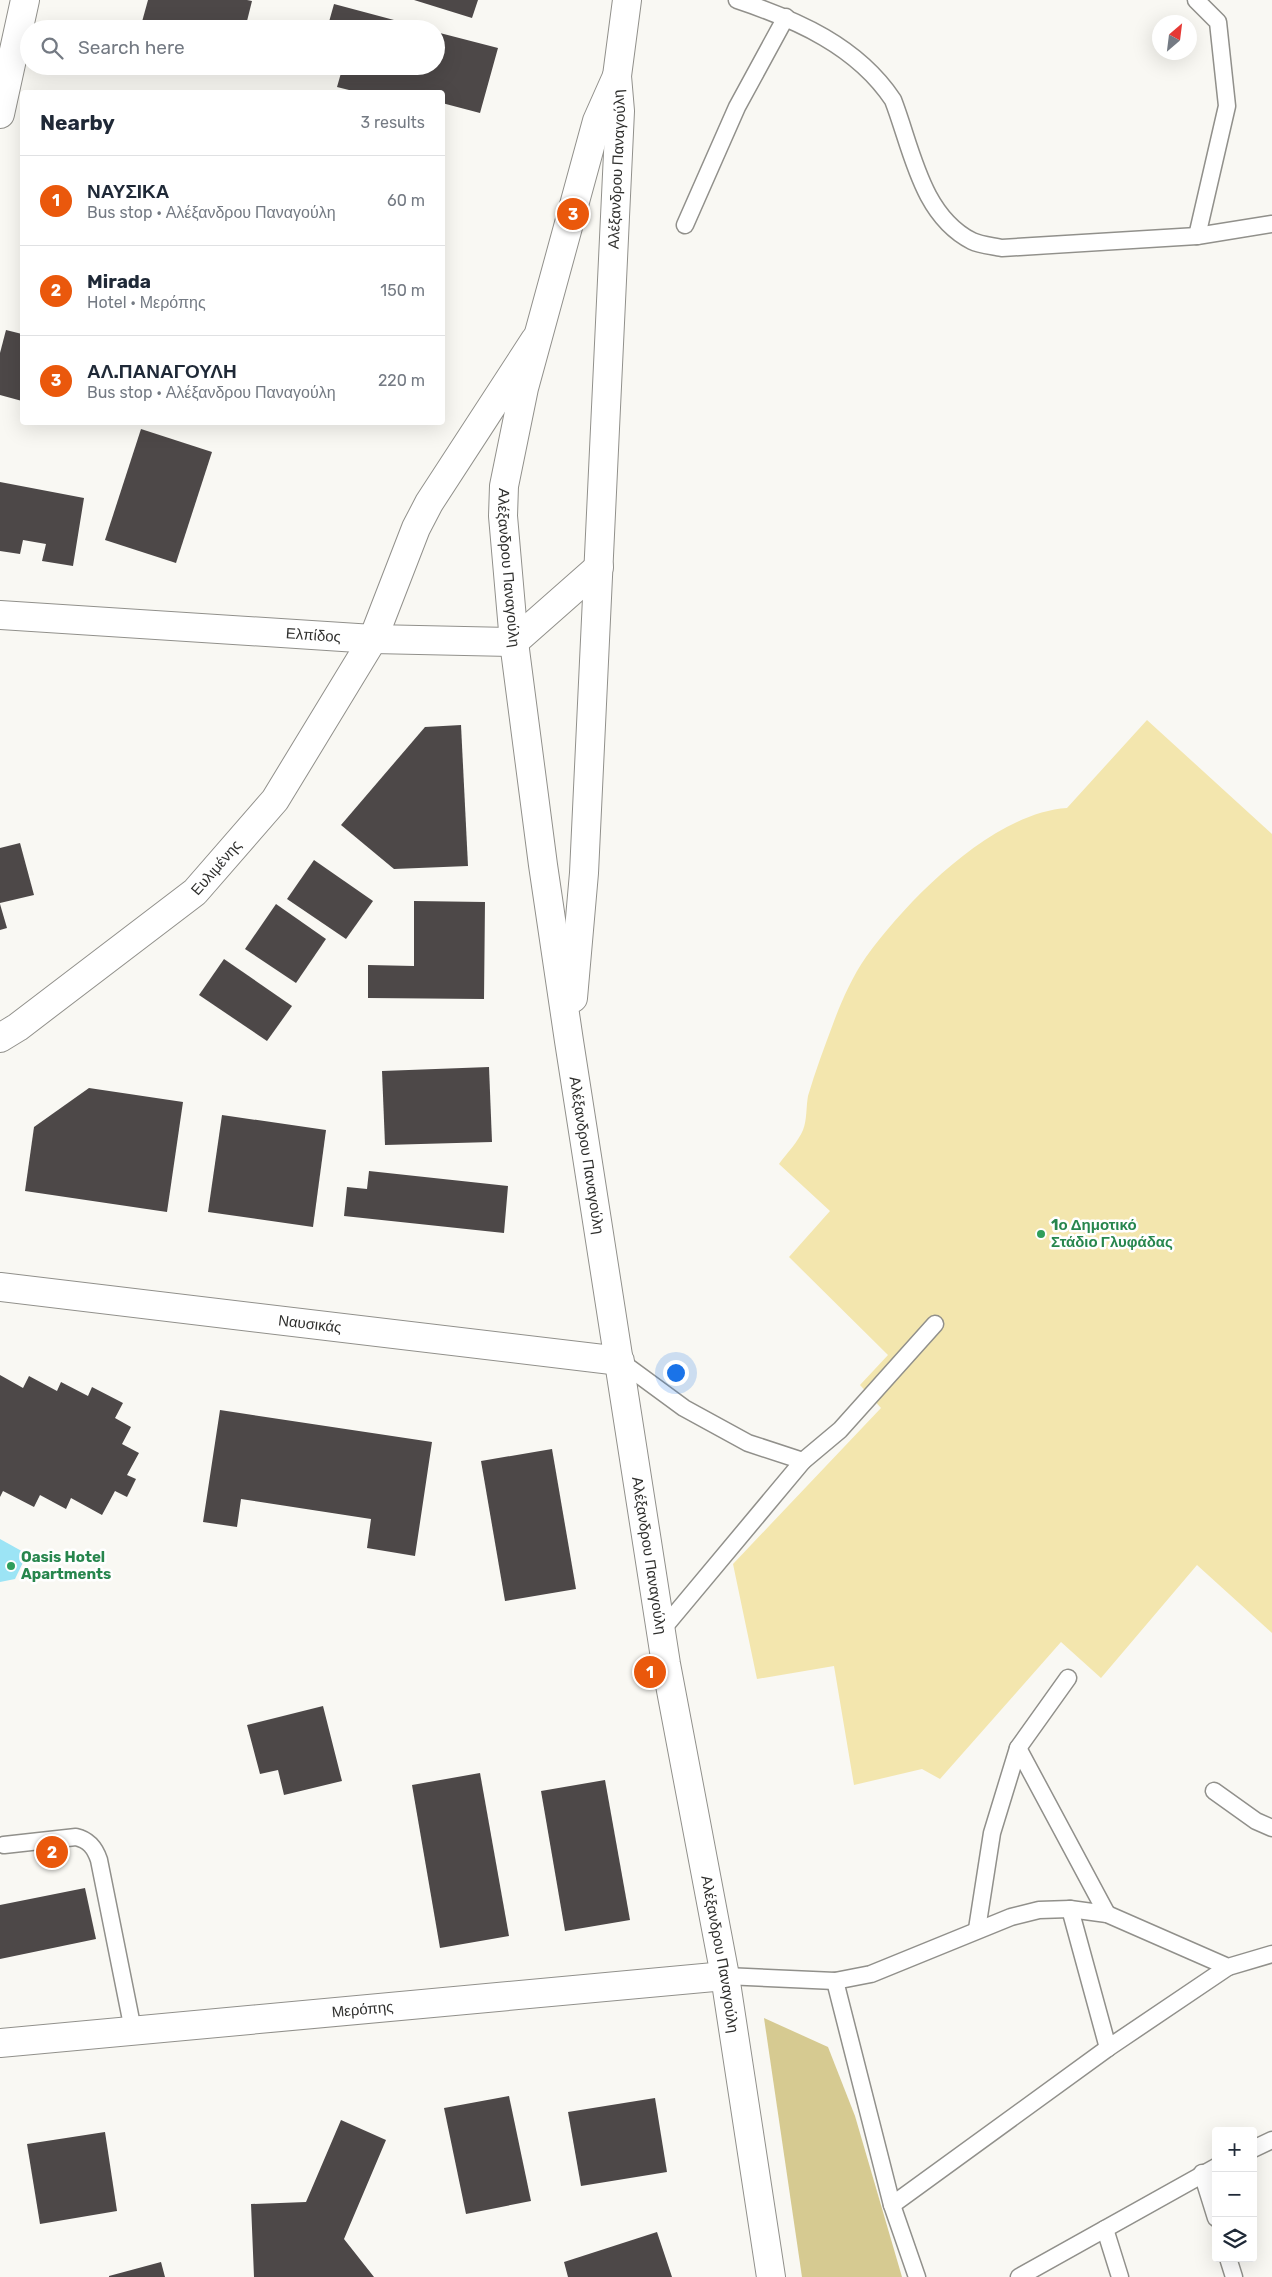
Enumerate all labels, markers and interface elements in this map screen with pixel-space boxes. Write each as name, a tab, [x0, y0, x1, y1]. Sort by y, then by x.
north arrow	[1152, 15, 1197, 60]
search box	[20, 20, 445, 75]
icon: search	[38, 34, 66, 62]
text: Search here	[78, 36, 185, 59]
street label: Αλέξανδρου Παναγούλη	[604, 89, 629, 249]
text: Nearby	[40, 110, 115, 135]
text: 3 results	[360, 113, 425, 132]
text: ΝΑΥΣΙΚΑ	[87, 180, 170, 203]
text: 1	[52, 191, 60, 210]
text: 60 m	[387, 191, 425, 210]
pin: 3	[557, 195, 589, 233]
text: Bus stop · Αλέξανδρου Παναγούλη	[87, 203, 336, 222]
text: Mirada	[87, 270, 151, 293]
text: 2	[51, 281, 61, 300]
text: 150 m	[380, 281, 425, 300]
text: Hotel · Μερόπης	[87, 293, 206, 312]
text: ΑΛ.ΠΑΝΑΓΟΥΛΗ	[87, 360, 237, 383]
text: 3	[51, 371, 61, 390]
text: 220 m	[378, 371, 425, 390]
text: Bus stop · Αλέξανδρου Παναγούλη	[87, 383, 336, 402]
street label: Αλέξανδρου Παναγούλη	[494, 488, 524, 648]
street label: Ελπίδος	[285, 624, 341, 646]
street label: Ευλιμένης	[187, 836, 245, 899]
street label: Αλέξανδρου Παναγούλη	[566, 1075, 608, 1235]
place label: 1ο Δημοτικό Στάδιο Γλυφάδας	[1051, 1216, 1173, 1251]
marker: 1ο Δημοτικό Στάδιο Γλυφάδας	[1035, 1228, 1047, 1240]
street label: Ναυσικάς	[277, 1311, 342, 1337]
your location	[663, 1360, 689, 1386]
street label: Αλέξανδρου Παναγούλη	[628, 1475, 670, 1636]
place label: Oasis Hotel Apartments	[21, 1548, 111, 1583]
marker: Oasis Hotel Apartments	[5, 1560, 17, 1572]
pin: 1	[634, 1653, 666, 1691]
pin: 2	[36, 1833, 68, 1871]
street label: Αλέξανδρου Παναγούλη	[697, 1874, 743, 2034]
street label: Μερόπης	[331, 1998, 394, 2021]
map controls	[1212, 2127, 1257, 2262]
button: +	[1212, 2127, 1257, 2172]
button: −	[1212, 2172, 1257, 2217]
button: layers	[1212, 2217, 1257, 2262]

